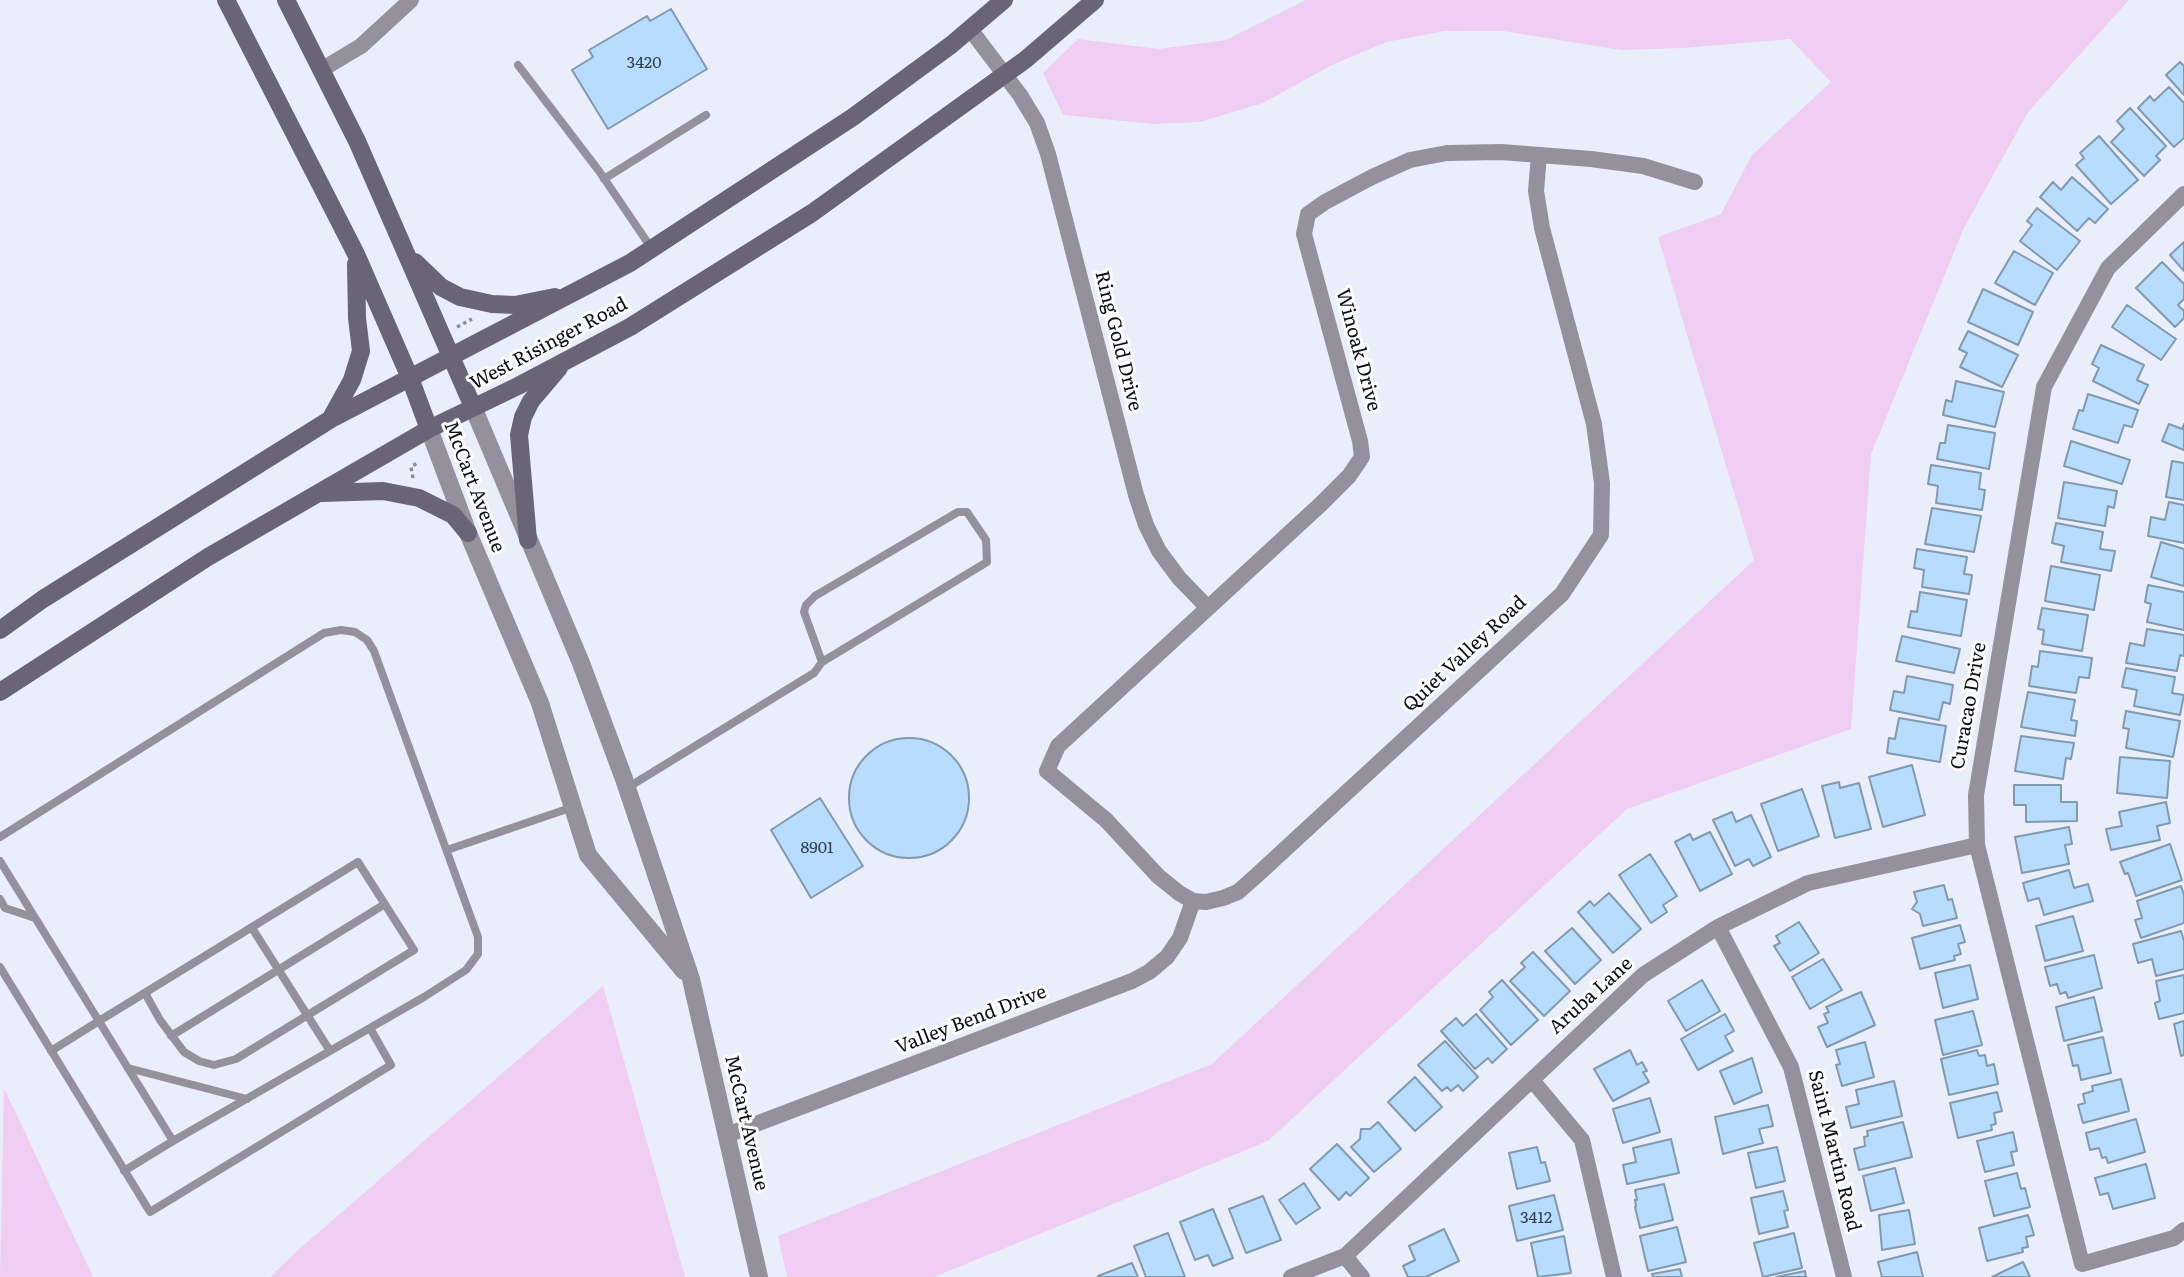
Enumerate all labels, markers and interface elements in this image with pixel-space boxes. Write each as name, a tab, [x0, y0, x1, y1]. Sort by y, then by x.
house number: 3420	[627, 53, 661, 73]
street label: Ring Gold Drive	[1090, 269, 1146, 413]
street label: Winoak Drive	[1331, 286, 1385, 414]
street label: West Risinger Road	[466, 293, 632, 395]
street label: McCart Avenue	[439, 418, 509, 556]
street label: Quiet Valley Road	[1399, 591, 1531, 717]
street label: Curacao Drive	[1947, 641, 1991, 771]
house number: 8901	[801, 838, 833, 858]
street label: Aruba Lane	[1545, 953, 1637, 1039]
street label: Valley Bend Drive	[892, 981, 1050, 1059]
street label: McCart Avenue	[719, 1053, 773, 1193]
street label: Saint Martin Road	[1803, 1068, 1865, 1234]
house number: 3412	[1520, 1208, 1552, 1228]

